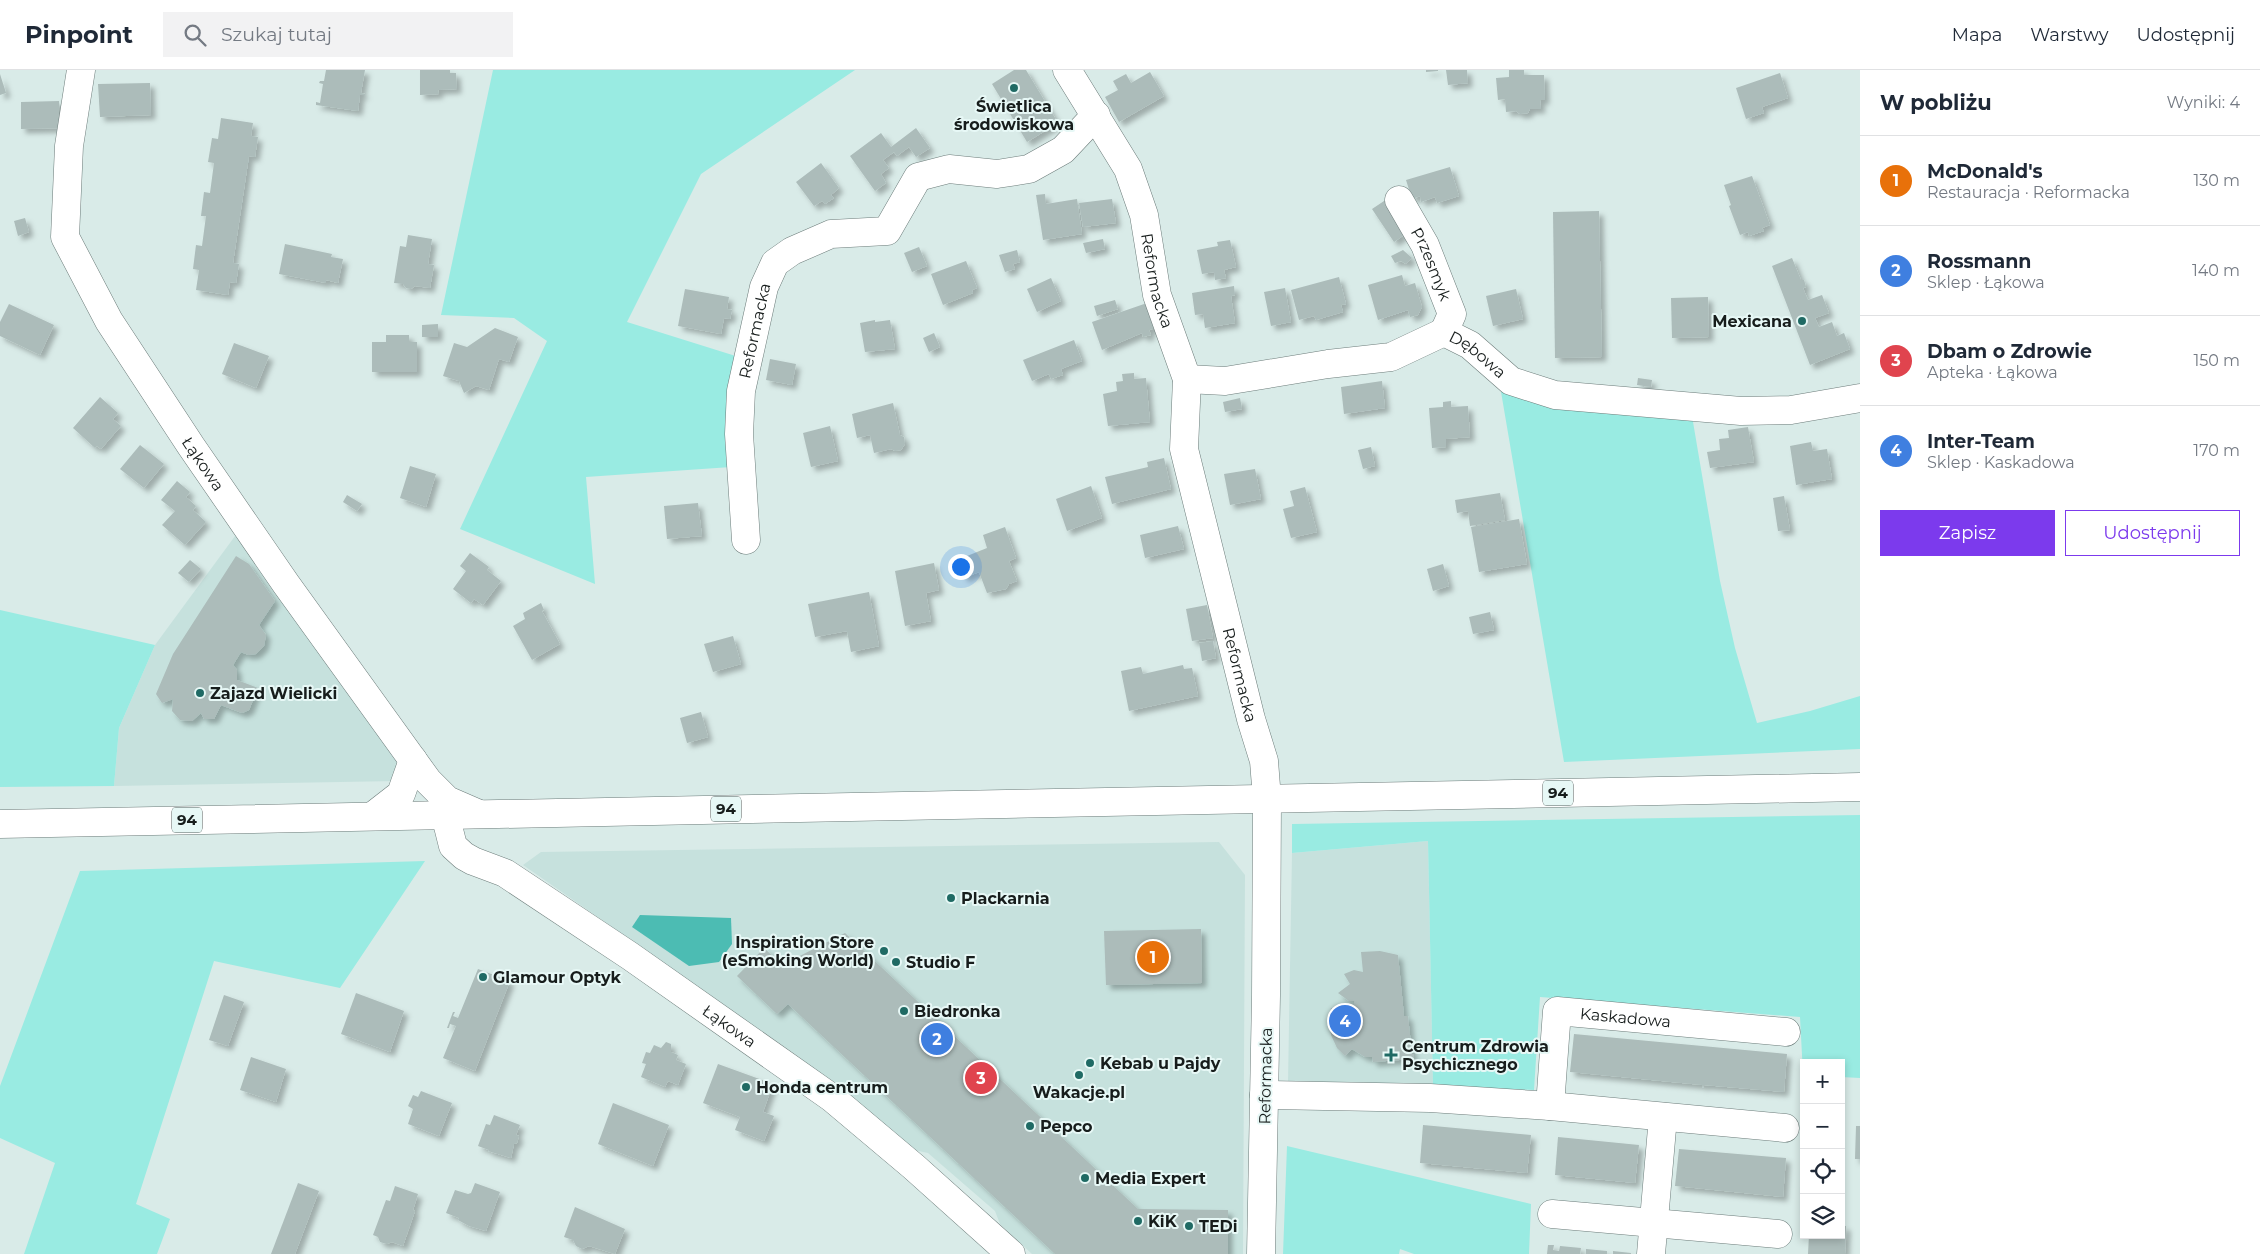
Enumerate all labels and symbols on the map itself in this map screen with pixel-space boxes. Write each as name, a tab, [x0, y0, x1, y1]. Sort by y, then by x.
marker: Świetlica środowiskowa	[1008, 82, 1020, 94]
place label: Świetlica środowiskowa	[954, 97, 1074, 134]
street label: Przesmyk	[1407, 224, 1455, 304]
street label: Reformacka	[1137, 232, 1177, 331]
street label: Reformacka	[735, 281, 775, 380]
place label: Mexicana	[1712, 312, 1792, 331]
marker: Mexicana	[1796, 315, 1808, 327]
street label: Dębowa	[1446, 327, 1510, 382]
street label: Łąkowa	[178, 434, 228, 495]
your location	[948, 554, 974, 580]
street label: Reformacka	[1219, 626, 1260, 724]
place label: Zajazd Wielicki	[210, 684, 337, 703]
marker: Zajazd Wielicki	[194, 687, 206, 699]
road number: 94	[1543, 780, 1573, 806]
road number: 94	[711, 796, 741, 822]
road number: 94	[172, 808, 202, 832]
place label: Plackarnia	[961, 889, 1050, 908]
marker: Plackarnia	[945, 892, 957, 904]
place label: Inspiration Store (eSmoking World)	[722, 933, 874, 970]
pin: 1	[1137, 938, 1169, 976]
marker: Inspiration Store (eSmoking World)	[878, 945, 890, 957]
place label: Studio F	[906, 953, 975, 972]
marker: Studio F	[890, 956, 902, 968]
place label: Glamour Optyk	[493, 968, 621, 987]
marker: Glamour Optyk	[477, 971, 489, 983]
street label: Łąkowa	[699, 1001, 760, 1052]
place label: Biedronka	[914, 1002, 1001, 1021]
pin: 4	[1329, 1002, 1361, 1040]
street label: Kaskadowa	[1579, 1004, 1672, 1031]
marker: Biedronka	[898, 1005, 910, 1017]
pin: 2	[921, 1020, 953, 1058]
street label: Reformacka	[1255, 1027, 1276, 1125]
place label: Centrum Zdrowia Psychicznego	[1402, 1037, 1549, 1074]
marker: Centrum Zdrowia Psychicznego	[1384, 1048, 1398, 1062]
place label: Kebab u Pajdy	[1100, 1054, 1221, 1073]
marker: Kebab u Pajdy	[1084, 1057, 1096, 1069]
pin: 3	[965, 1059, 997, 1097]
marker: Wakacje.pl	[1073, 1069, 1085, 1081]
place label: Honda centrum	[756, 1078, 888, 1097]
marker: Honda centrum	[740, 1081, 752, 1093]
place label: Wakacje.pl	[1033, 1083, 1125, 1102]
place label: Pepco	[1040, 1117, 1093, 1136]
marker: Pepco	[1024, 1120, 1036, 1132]
place label: Media Expert	[1095, 1169, 1206, 1188]
marker: Media Expert	[1079, 1172, 1091, 1184]
place label: KiK	[1148, 1212, 1178, 1231]
marker: KiK	[1132, 1215, 1144, 1227]
place label: TEDi	[1199, 1217, 1238, 1236]
marker: TEDi	[1183, 1220, 1195, 1232]

